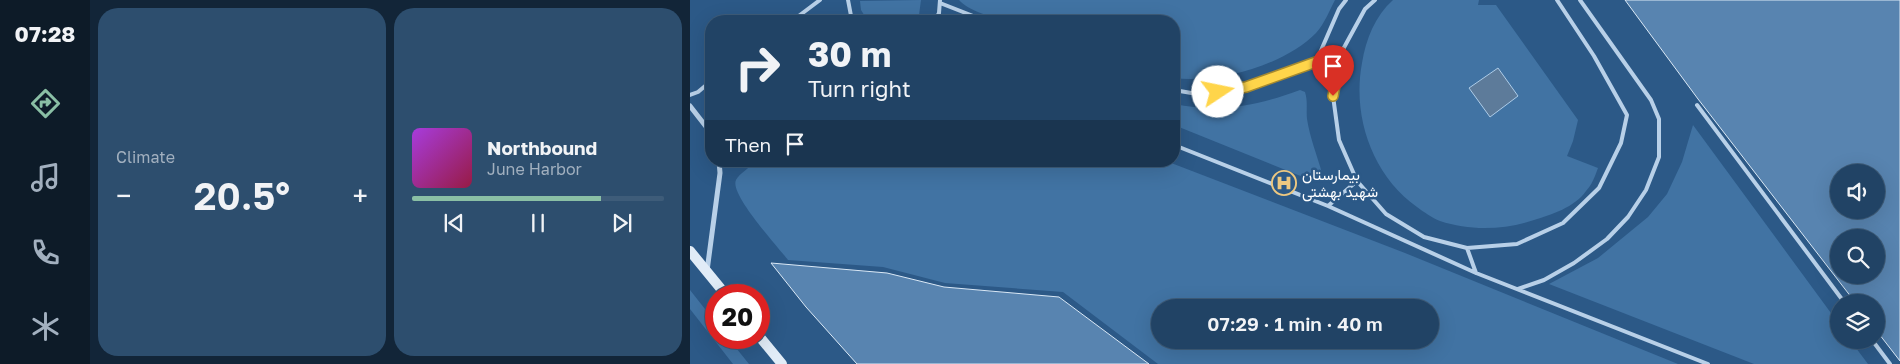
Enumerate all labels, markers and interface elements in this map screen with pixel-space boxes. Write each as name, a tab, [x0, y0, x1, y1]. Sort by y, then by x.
text: 07:28	[15, 20, 75, 47]
text: 30 m	[808, 33, 891, 75]
icon: right	[725, 35, 790, 100]
pin	[1312, 45, 1354, 96]
icon: arrive	[1319, 52, 1347, 80]
position arrow	[1191, 65, 1243, 117]
text: Turn right	[808, 75, 911, 102]
icon: directions	[28, 86, 63, 121]
icon: arrive	[781, 130, 809, 158]
text: Then	[725, 133, 771, 156]
text: Northbound	[487, 136, 597, 159]
text: Climate	[116, 147, 175, 167]
text: June Harbor	[487, 159, 582, 179]
icon: music	[28, 160, 63, 195]
map controls	[1830, 164, 1885, 349]
button: sound	[1830, 164, 1885, 219]
place label: بیمارستان شهید بهشتی	[1302, 165, 1378, 202]
hospital icon: بیمارستان شهید بهشتی	[1271, 170, 1297, 196]
text: 20.5°	[194, 173, 290, 218]
text: −	[116, 179, 131, 212]
text: +	[353, 179, 368, 212]
icon: previous	[440, 209, 468, 237]
icon: pause	[524, 209, 552, 237]
icon: next	[608, 209, 636, 237]
button: search	[1830, 229, 1885, 284]
icon: phone	[28, 235, 63, 270]
speed limit sign: 20	[705, 284, 770, 349]
button: layers	[1830, 294, 1885, 349]
icon: climate	[28, 309, 63, 344]
text: 07:29 · 1 min · 40 m	[1207, 312, 1383, 335]

